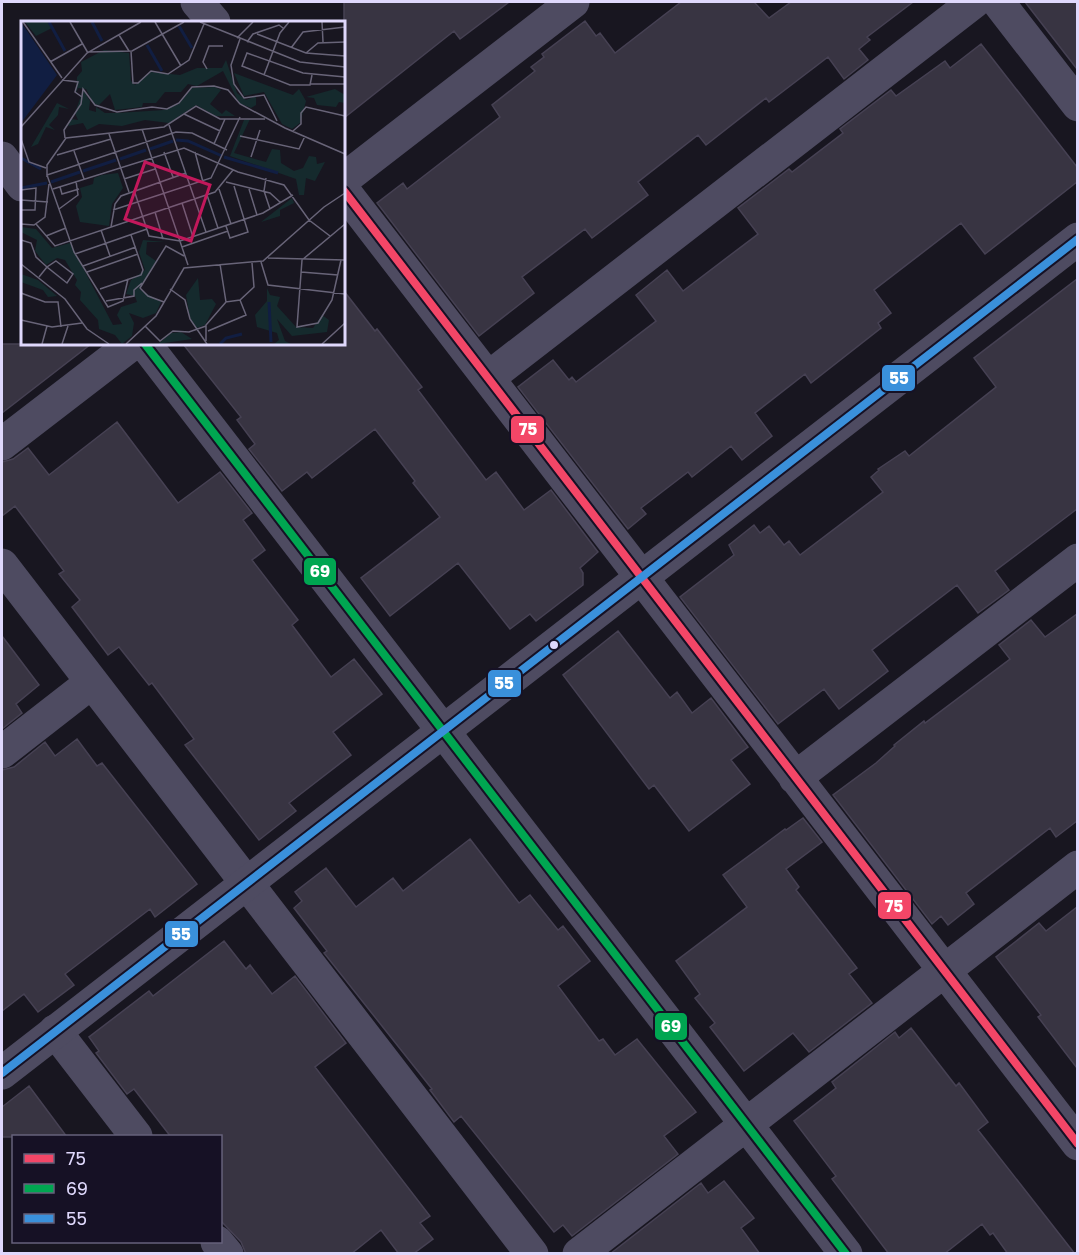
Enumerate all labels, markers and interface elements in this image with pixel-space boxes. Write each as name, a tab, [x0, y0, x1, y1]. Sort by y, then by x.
inset map	[21, 21, 345, 345]
line badge: 55	[881, 364, 916, 392]
text: 55	[889, 368, 909, 388]
line badge: 75	[510, 415, 545, 444]
text: 75	[519, 419, 537, 439]
line badge: 69	[303, 557, 337, 586]
text: 69	[310, 561, 330, 581]
unlabelled marker	[548, 639, 560, 651]
line badge: 55	[487, 669, 522, 698]
text: 55	[494, 673, 514, 693]
line badge: 75	[877, 891, 912, 920]
text: 75	[885, 896, 903, 916]
line badge: 55	[164, 920, 199, 948]
text: 55	[171, 924, 191, 944]
line badge: 69	[654, 1012, 688, 1041]
text: 69	[661, 1016, 681, 1036]
legend	[12, 1135, 222, 1243]
text: 75	[66, 1147, 86, 1169]
text: 69	[66, 1177, 88, 1199]
text: 55	[66, 1207, 87, 1229]

